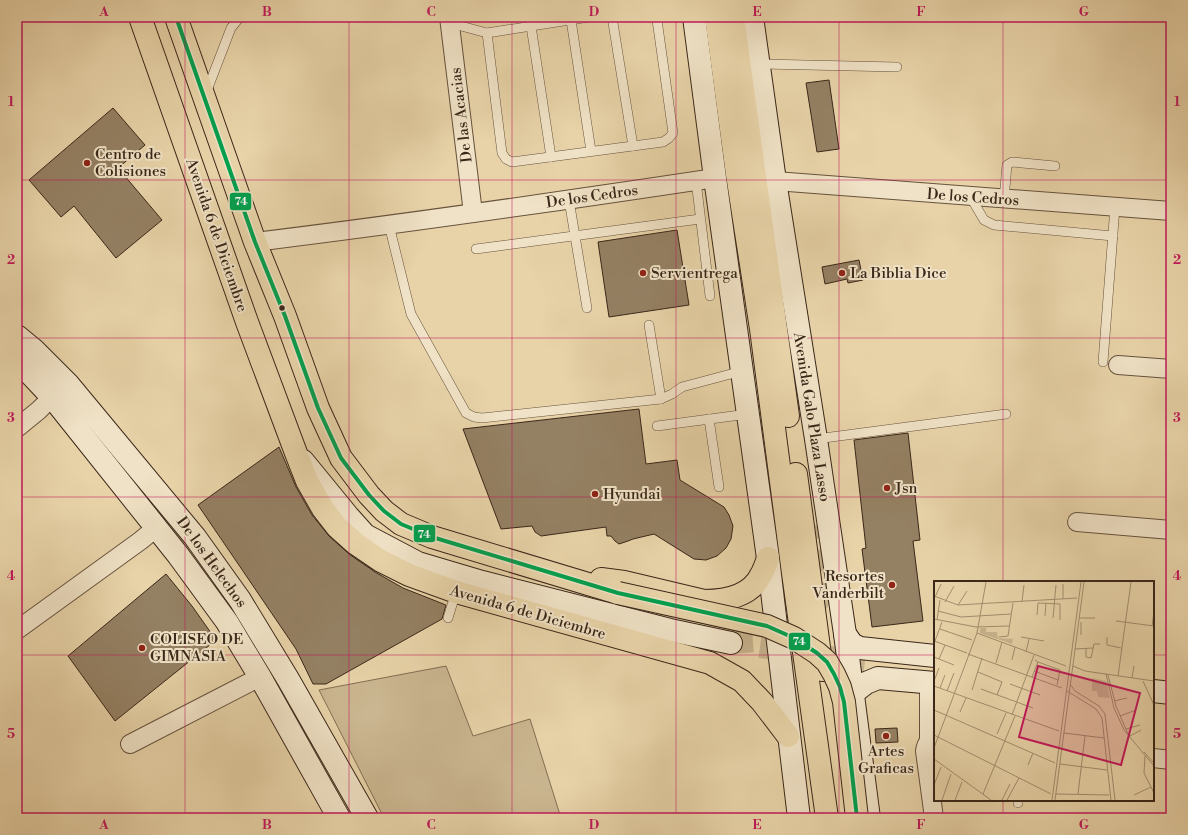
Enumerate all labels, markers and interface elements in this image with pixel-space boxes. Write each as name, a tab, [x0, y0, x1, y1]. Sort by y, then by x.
text: A	[98, 4, 109, 20]
text: B	[262, 4, 272, 20]
text: C	[426, 4, 436, 20]
text: D	[589, 4, 599, 20]
text: E	[752, 4, 762, 20]
text: F	[916, 4, 926, 20]
text: G	[1079, 4, 1090, 20]
street label: De las Acacias	[446, 66, 477, 164]
text: 1	[8, 94, 15, 110]
text: 1	[1174, 94, 1181, 110]
place label: Centro de Colisiones	[95, 145, 166, 181]
street label: Avenida 6 de Diciembre	[181, 155, 252, 314]
marker: Centro de Colisiones	[82, 158, 92, 168]
street label: De los Cedros	[545, 181, 639, 212]
street label: De los Cedros	[926, 185, 1020, 210]
line badge: 74	[229, 192, 252, 211]
text: 74	[234, 195, 248, 209]
text: 2	[7, 252, 15, 268]
text: 2	[1173, 252, 1181, 268]
place label: Servientrega	[651, 264, 738, 283]
place label: La Biblia Dice	[850, 264, 946, 283]
marker: Servientrega	[638, 268, 648, 278]
marker: La Biblia Dice	[837, 268, 847, 278]
unlabelled marker	[277, 303, 287, 313]
street label: Avenida Galo Plaza Lasso	[789, 330, 834, 503]
text: 3	[7, 410, 15, 426]
text: 3	[1173, 410, 1181, 426]
place label: Jsn	[894, 479, 917, 498]
marker: Jsn	[882, 483, 892, 493]
place label: Hyundai	[603, 485, 661, 504]
marker: Hyundai	[590, 489, 600, 499]
street label: De los Helechos	[172, 513, 251, 612]
line badge: 74	[413, 524, 436, 543]
text: 74	[417, 528, 431, 542]
place label: Resortes Vanderbilt	[811, 567, 885, 603]
text: 4	[7, 568, 16, 584]
text: 4	[1173, 568, 1182, 584]
marker: Resortes Vanderbilt	[887, 580, 897, 590]
street label: Avenida 6 de Diciembre	[447, 581, 608, 644]
inset map	[934, 581, 1154, 801]
place label: COLISEO DE GIMNASIA	[150, 630, 243, 666]
line badge: 74	[788, 632, 811, 651]
text: 74	[792, 635, 806, 649]
marker: COLISEO DE GIMNASIA	[137, 643, 147, 653]
text: 5	[7, 726, 15, 742]
text: 5	[1173, 726, 1181, 742]
marker: Artes Graficas	[881, 731, 891, 741]
place label: Artes Graficas	[858, 742, 914, 778]
text: A	[98, 817, 109, 833]
text: B	[262, 817, 272, 833]
text: C	[426, 817, 436, 833]
text: D	[589, 817, 599, 833]
text: E	[752, 817, 762, 833]
text: F	[916, 817, 926, 833]
text: G	[1079, 817, 1090, 833]

